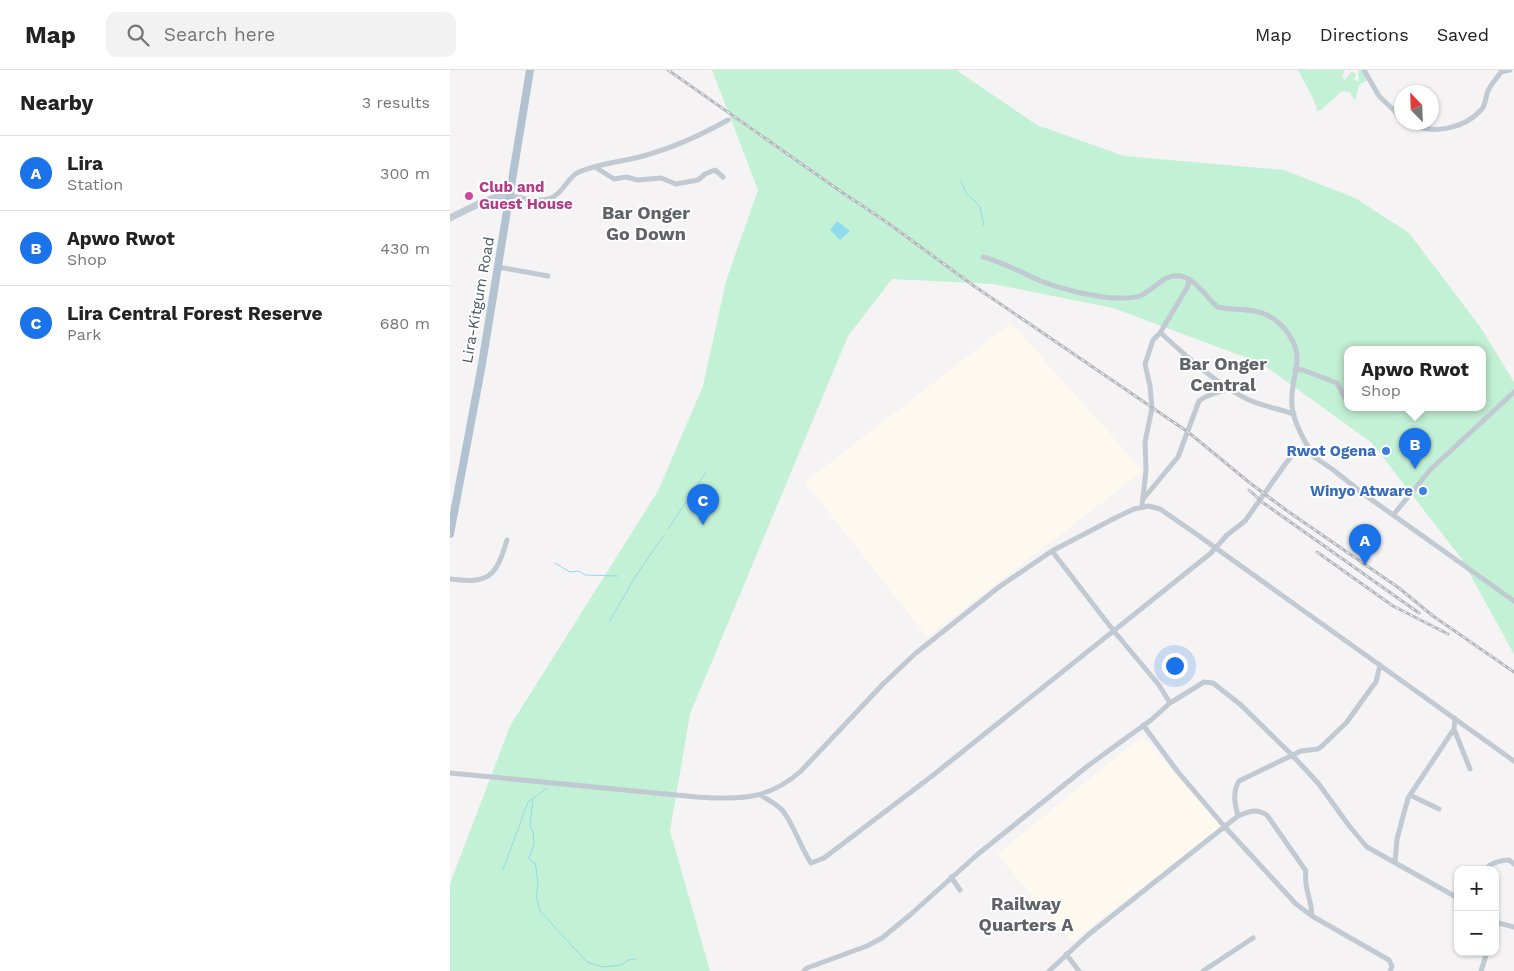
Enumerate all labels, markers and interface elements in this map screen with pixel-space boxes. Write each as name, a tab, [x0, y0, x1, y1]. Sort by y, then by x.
search box	[106, 12, 456, 57]
text: Map	[25, 21, 76, 49]
icon: search	[124, 21, 152, 49]
text: Search here	[164, 23, 275, 46]
text: Map	[1255, 24, 1292, 45]
text: Directions	[1320, 24, 1409, 45]
text: Saved	[1437, 24, 1489, 45]
north arrow	[1394, 85, 1439, 130]
text: Nearby	[20, 90, 93, 115]
text: 3 results	[362, 93, 430, 112]
text: Lira	[67, 152, 103, 175]
text: A	[31, 164, 41, 183]
text: 300 m	[380, 164, 430, 183]
text: Station	[67, 175, 123, 194]
place label: Club and Guest House	[479, 178, 573, 213]
marker: Club and Guest House	[463, 190, 475, 202]
district label: Bar Onger Go Down	[602, 202, 690, 244]
text: Apwo Rwot	[67, 227, 175, 250]
street label: Lira-Kitgum Road	[458, 235, 498, 365]
text: B	[31, 239, 41, 258]
text: 430 m	[380, 239, 430, 258]
text: Shop	[67, 250, 107, 269]
text: Lira Central Forest Reserve	[67, 302, 322, 325]
text: C	[31, 314, 41, 333]
text: 680 m	[380, 314, 430, 333]
text: Park	[67, 325, 101, 344]
popup	[1344, 346, 1486, 411]
district label: Bar Onger Central	[1179, 353, 1267, 395]
text: Apwo Rwot	[1361, 358, 1469, 381]
text: Shop	[1361, 381, 1401, 400]
pin: B	[1399, 428, 1431, 469]
place label: Rwot Ogena	[1286, 442, 1376, 460]
marker: Rwot Ogena	[1380, 445, 1392, 457]
place label: Winyo Atware	[1310, 482, 1413, 500]
pin: C	[687, 484, 719, 525]
marker: Winyo Atware	[1417, 485, 1429, 497]
pin: A	[1349, 524, 1381, 565]
your location	[1162, 653, 1188, 679]
map controls	[1454, 866, 1499, 956]
button: +	[1454, 866, 1499, 911]
district label: Railway Quarters A	[979, 893, 1074, 935]
button: −	[1454, 911, 1499, 956]

